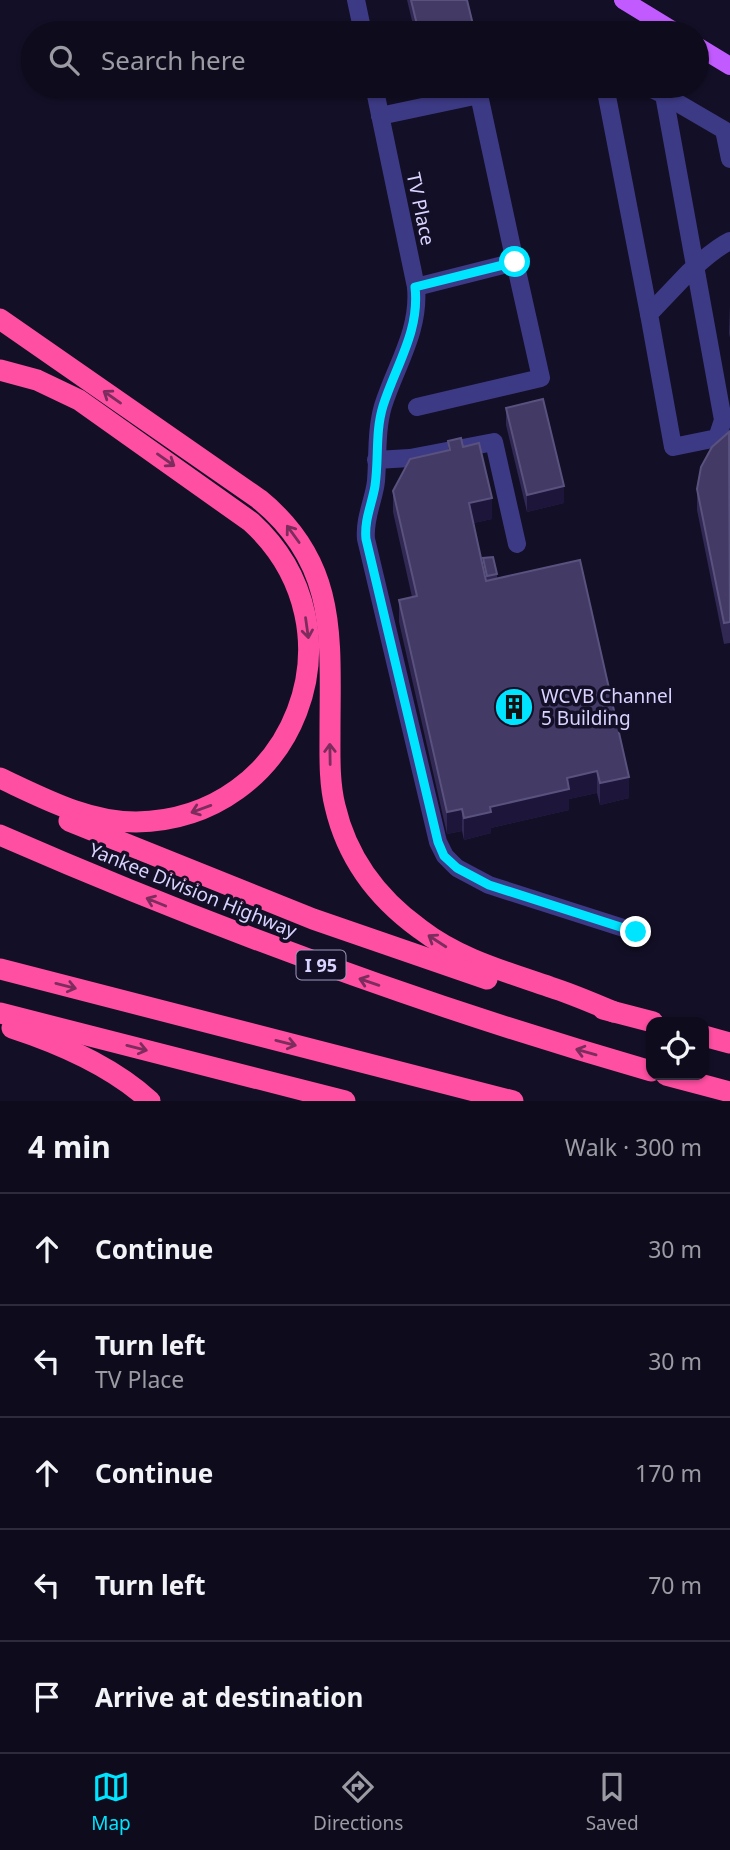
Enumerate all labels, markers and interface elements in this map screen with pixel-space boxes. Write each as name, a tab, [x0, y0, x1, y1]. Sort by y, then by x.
search box	[21, 21, 709, 98]
icon: search	[45, 41, 83, 79]
text: Search here	[101, 42, 246, 78]
street label: TV Place	[401, 170, 441, 248]
route start	[499, 246, 530, 277]
one-way arrow	[103, 390, 122, 404]
one-way arrow	[156, 453, 175, 467]
one-way arrow	[285, 525, 300, 544]
one-way arrow	[300, 616, 313, 638]
place label: WCVB Channel 5 Building	[541, 683, 673, 731]
building icon: WCVB Channel 5 Building	[493, 686, 535, 728]
one-way arrow	[323, 742, 337, 765]
one-way arrow	[190, 804, 212, 817]
street label: Yankee Division Highway	[85, 836, 301, 944]
one-way arrow	[146, 895, 168, 908]
route end	[620, 916, 651, 947]
one-way arrow	[428, 934, 448, 948]
road number: I 95	[296, 950, 346, 980]
one-way arrow	[359, 975, 381, 987]
one-way arrow	[54, 980, 77, 993]
map controls	[646, 1017, 709, 1080]
button: locate	[646, 1017, 709, 1080]
one-way arrow	[275, 1037, 297, 1050]
one-way arrow	[126, 1042, 148, 1055]
one-way arrow	[575, 1044, 597, 1057]
text: 4 min	[28, 1126, 111, 1167]
text: Walk · 300 m	[565, 1131, 702, 1163]
icon: ahead	[28, 1230, 66, 1268]
text: Continue	[95, 1231, 213, 1267]
text: 30 m	[648, 1233, 702, 1265]
text: Turn left	[95, 1327, 206, 1363]
icon: left	[28, 1342, 66, 1380]
text: 30 m	[648, 1345, 702, 1377]
text: TV Place	[95, 1363, 184, 1395]
icon: ahead	[28, 1454, 66, 1492]
text: Continue	[95, 1455, 213, 1491]
text: 170 m	[635, 1457, 702, 1489]
icon: left	[28, 1566, 66, 1604]
text: Turn left	[95, 1567, 206, 1603]
text: 70 m	[648, 1569, 702, 1601]
icon: arrive	[28, 1678, 66, 1716]
text: Arrive at destination	[95, 1679, 364, 1715]
tab: Map	[91, 1768, 131, 1836]
tab: Directions	[313, 1768, 403, 1836]
tab: Saved	[586, 1768, 639, 1836]

